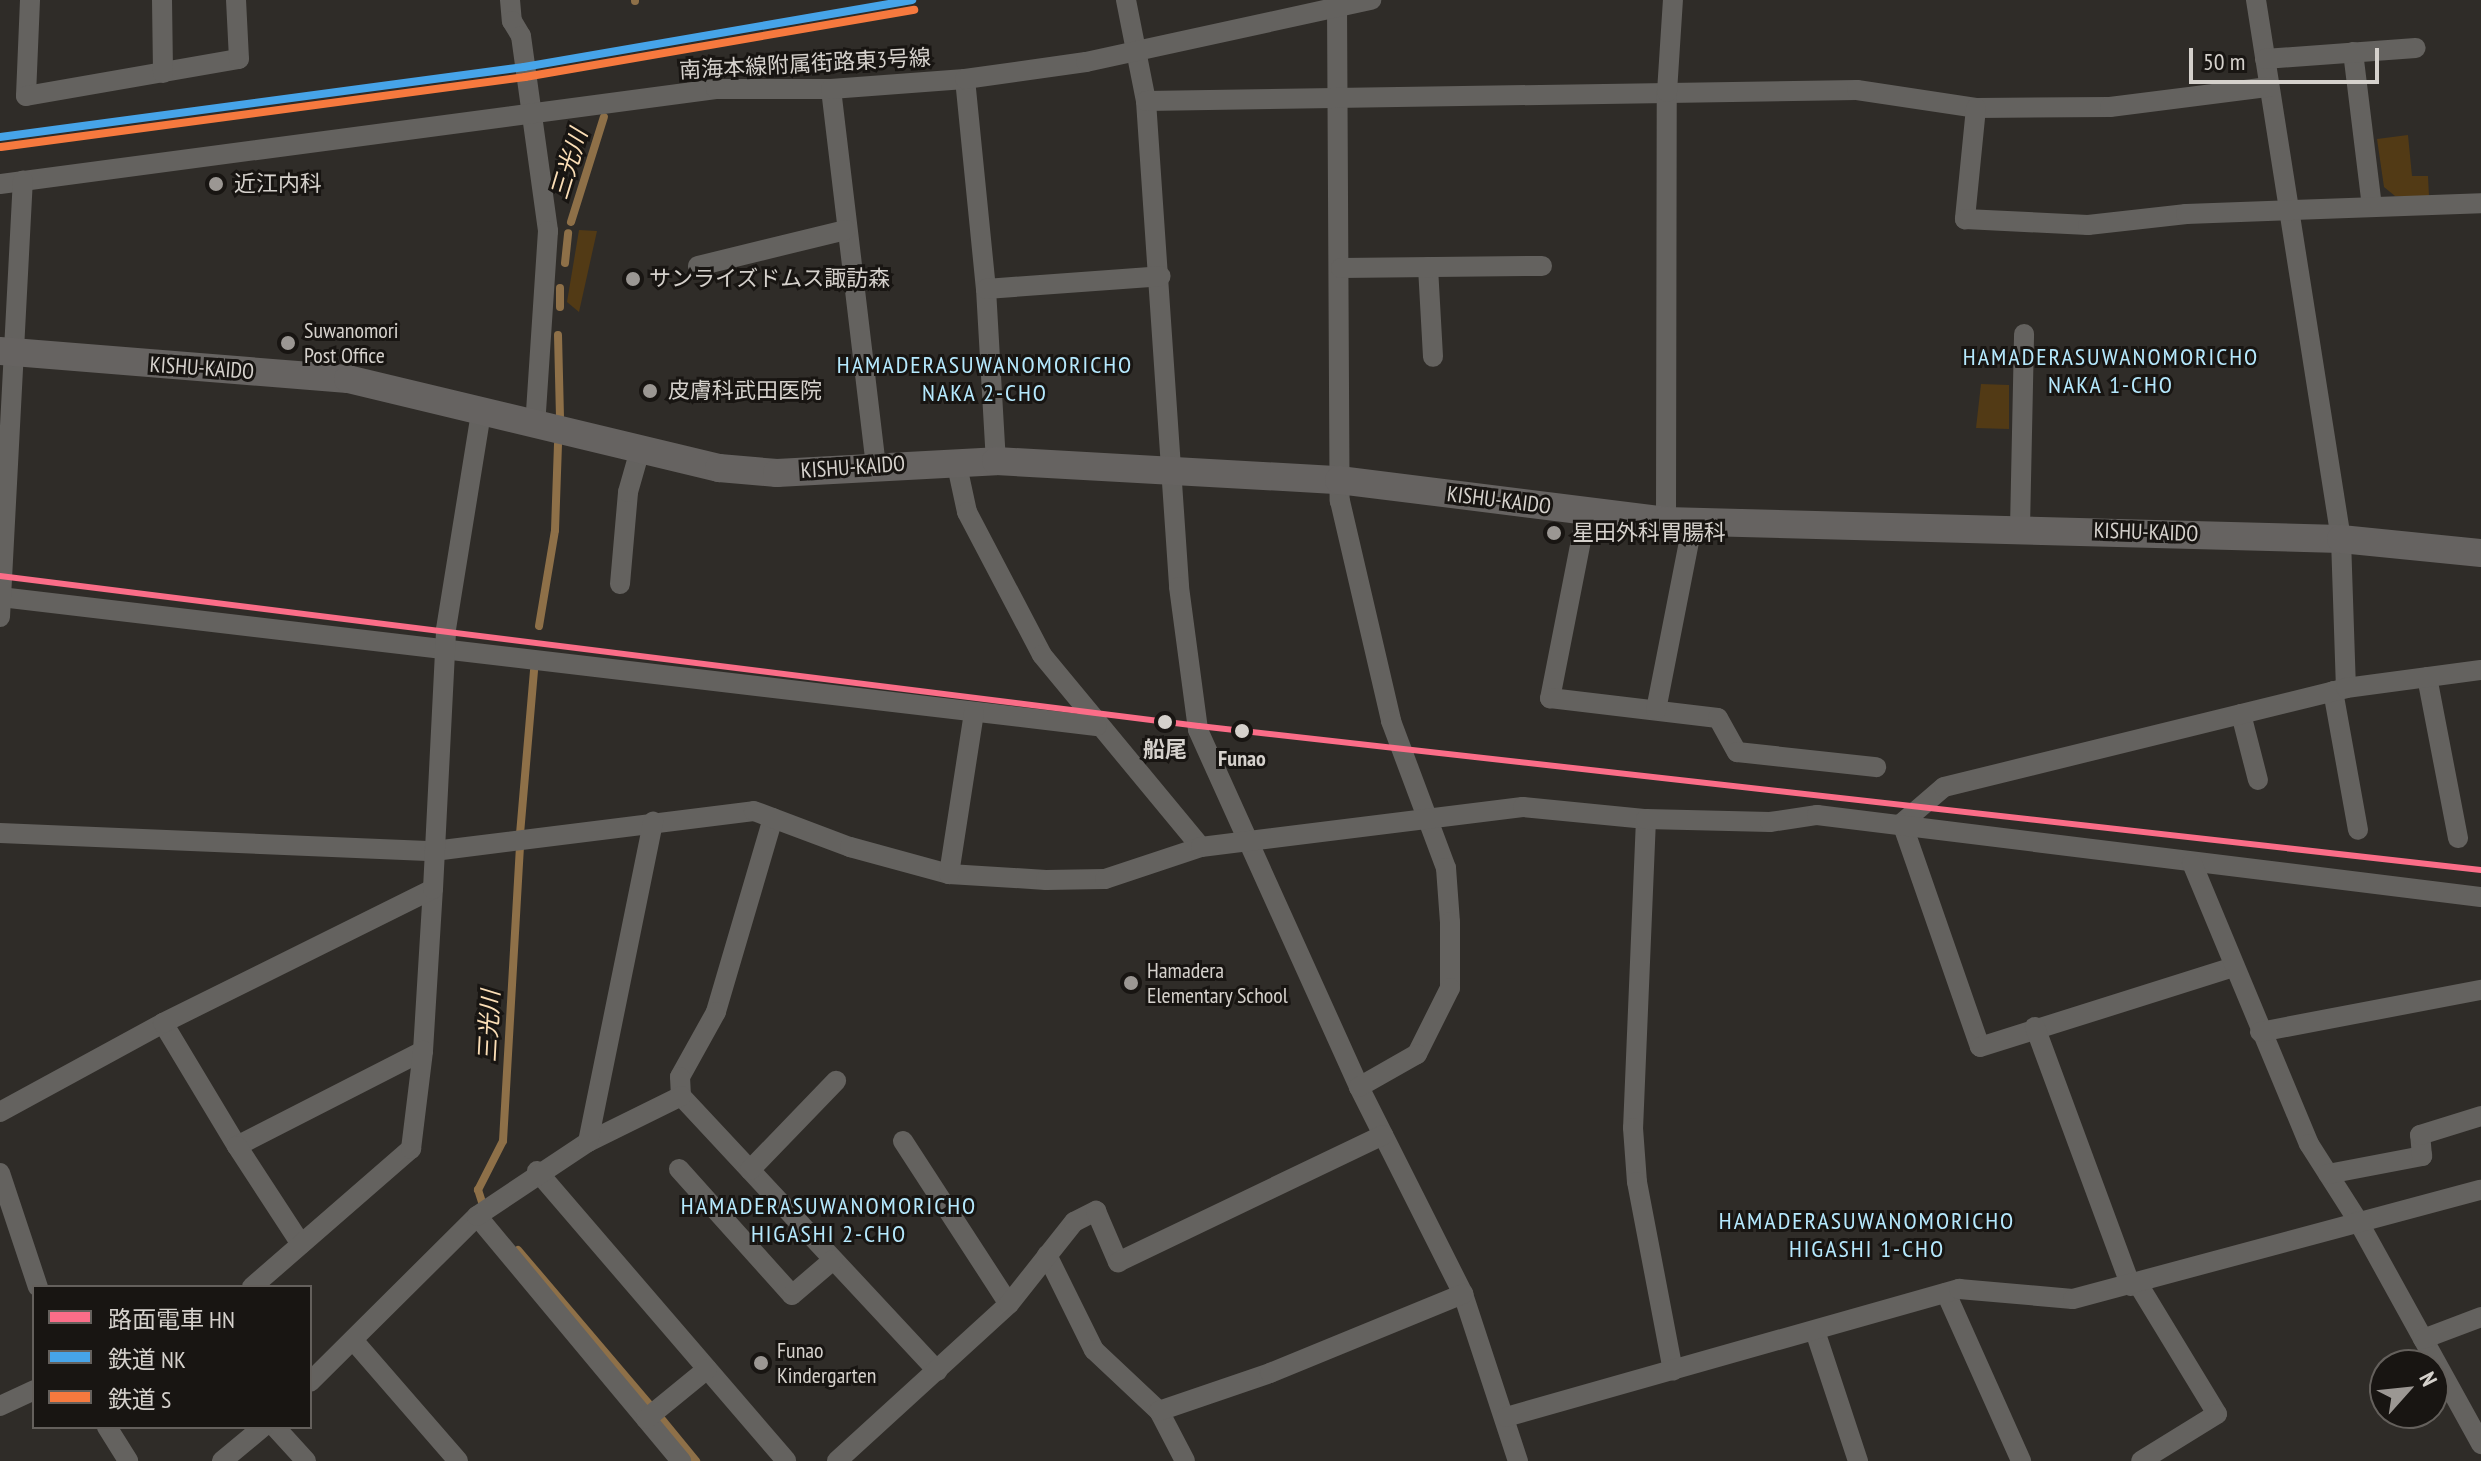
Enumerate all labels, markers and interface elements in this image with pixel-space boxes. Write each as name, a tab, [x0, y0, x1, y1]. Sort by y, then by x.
scale bar	[2193, 32, 2383, 82]
street label: 南海本線附属街路東3号線	[679, 44, 931, 84]
text: 50 m	[2203, 46, 2245, 77]
water label: 三光川	[545, 125, 593, 203]
place label: 近江内科	[234, 171, 322, 197]
marker: 近江内科	[205, 173, 227, 195]
place label: サンライズドムス諏訪森	[649, 266, 891, 292]
marker: サンライズドムス諏訪森	[624, 270, 642, 288]
place label: Suwanomori Post Office	[304, 317, 399, 368]
marker: Suwanomori Post Office	[279, 334, 297, 352]
district label: HAMADERASUWANOMORICHO NAKA 1-CHO	[1963, 343, 2259, 399]
street label: KISHU-KAIDO	[149, 351, 255, 385]
district label: HAMADERASUWANOMORICHO NAKA 2-CHO	[837, 351, 1133, 407]
place label: 皮膚科武田医院	[668, 378, 822, 404]
marker: 皮膚科武田医院	[639, 380, 661, 402]
street label: KISHU-KAIDO	[800, 450, 906, 484]
street label: KISHU-KAIDO	[1446, 481, 1552, 519]
street label: KISHU-KAIDO	[2093, 517, 2199, 547]
place label: 星田外科胃腸科	[1572, 520, 1726, 546]
marker: 星田外科胃腸科	[1543, 522, 1565, 544]
marker: 船尾	[1154, 711, 1176, 733]
marker: Funao	[1231, 720, 1253, 742]
place label: 船尾	[1143, 737, 1187, 763]
place label: Funao	[1218, 746, 1266, 772]
place label: Hamadera Elementary School	[1147, 957, 1289, 1008]
marker: Hamadera Elementary School	[1122, 974, 1140, 992]
water label: 三光川	[473, 989, 505, 1063]
district label: HAMADERASUWANOMORICHO HIGASHI 2-CHO	[681, 1192, 977, 1248]
district label: HAMADERASUWANOMORICHO HIGASHI 1-CHO	[1719, 1207, 2015, 1263]
legend	[32, 1285, 312, 1429]
text: 路面電車 HN	[108, 1304, 235, 1335]
place label: Funao Kindergarten	[777, 1337, 876, 1388]
text: 鉄道 NK	[108, 1344, 186, 1375]
north arrow	[2369, 1349, 2449, 1429]
marker: Funao Kindergarten	[752, 1354, 770, 1372]
text: N	[2413, 1367, 2444, 1391]
text: 鉄道 S	[108, 1384, 171, 1415]

